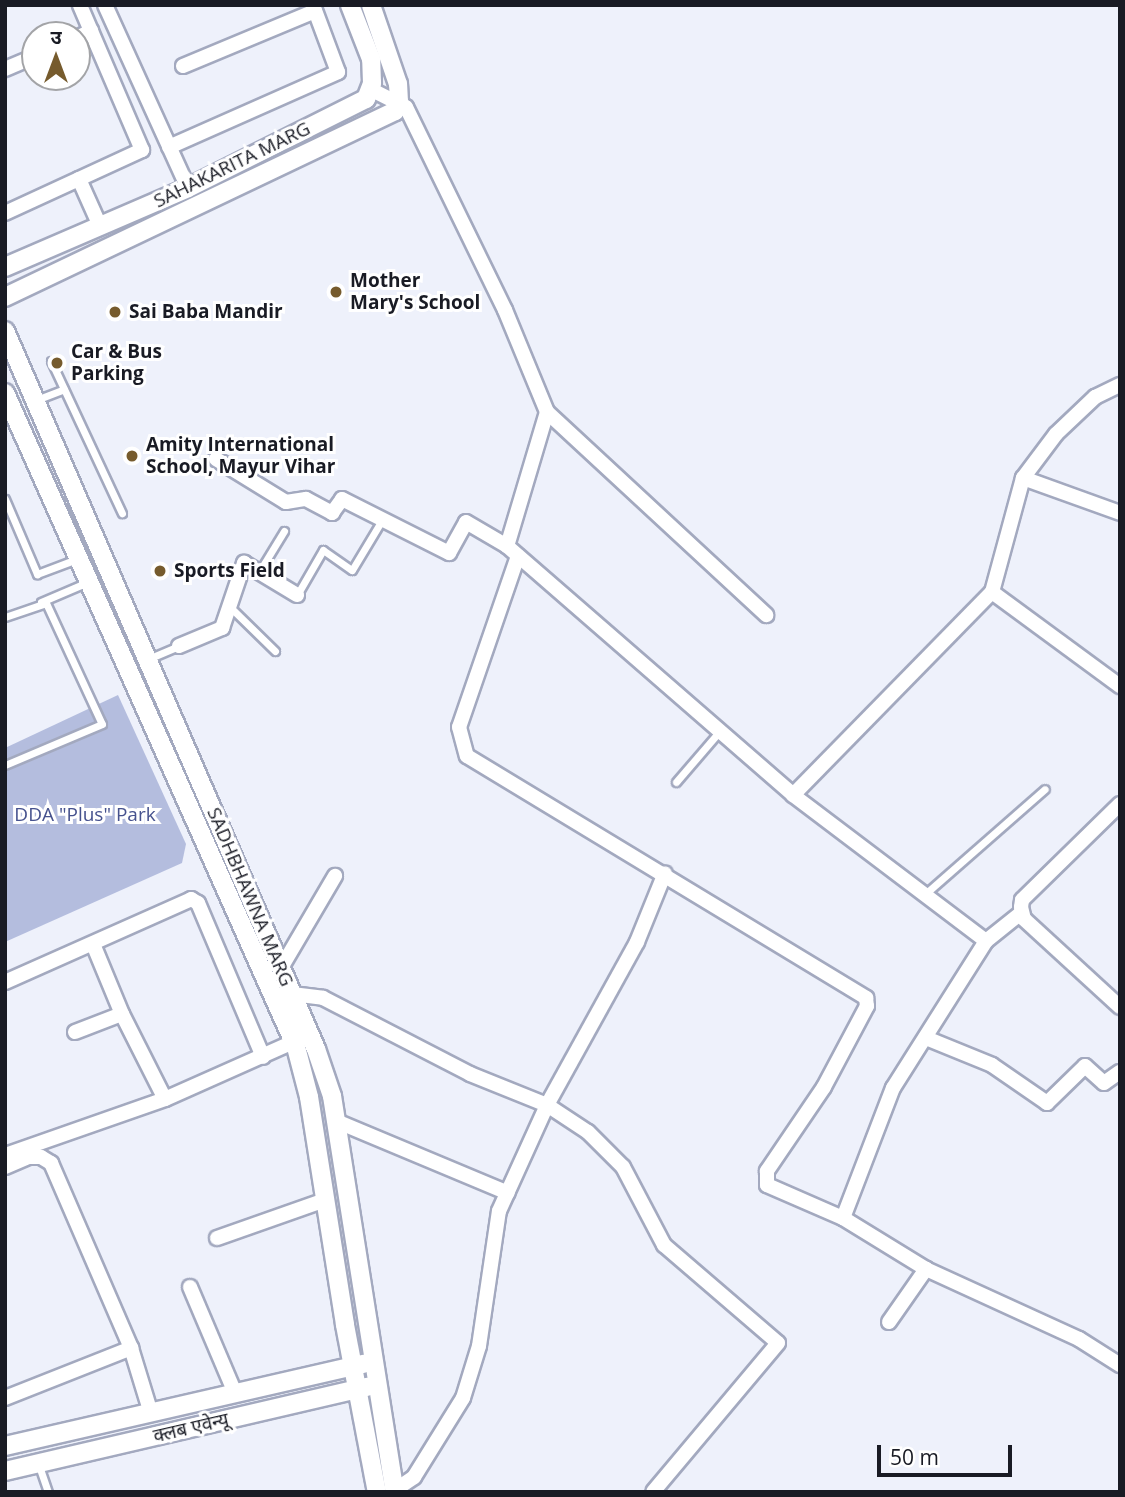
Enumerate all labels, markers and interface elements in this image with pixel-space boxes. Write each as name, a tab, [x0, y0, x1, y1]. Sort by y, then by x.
north arrow	[21, 21, 91, 91]
text: उ	[50, 24, 62, 50]
street label: SAHAKARITA MARG	[150, 117, 314, 213]
place label: Mother Mary's School	[350, 270, 480, 314]
marker: Mother Mary's School	[328, 284, 344, 300]
place label: Sai Baba Mandir	[129, 301, 283, 323]
marker: Sai Baba Mandir	[107, 304, 123, 320]
place label: Car & Bus Parking	[71, 341, 162, 385]
marker: Car & Bus Parking	[49, 355, 65, 371]
place label: Amity International School, Mayur Vihar	[146, 434, 335, 478]
marker: Amity International School, Mayur Vihar	[124, 448, 140, 464]
place label: Sports Field	[174, 560, 285, 582]
marker: Sports Field	[152, 563, 168, 579]
park label: DDA "Plus" Park	[14, 804, 156, 826]
street label: SADHBHAWNA MARG	[202, 804, 298, 990]
street label: क्लब एवेन्यू	[151, 1408, 231, 1448]
scale bar	[880, 1430, 1015, 1474]
text: 50 m	[890, 1443, 939, 1471]

